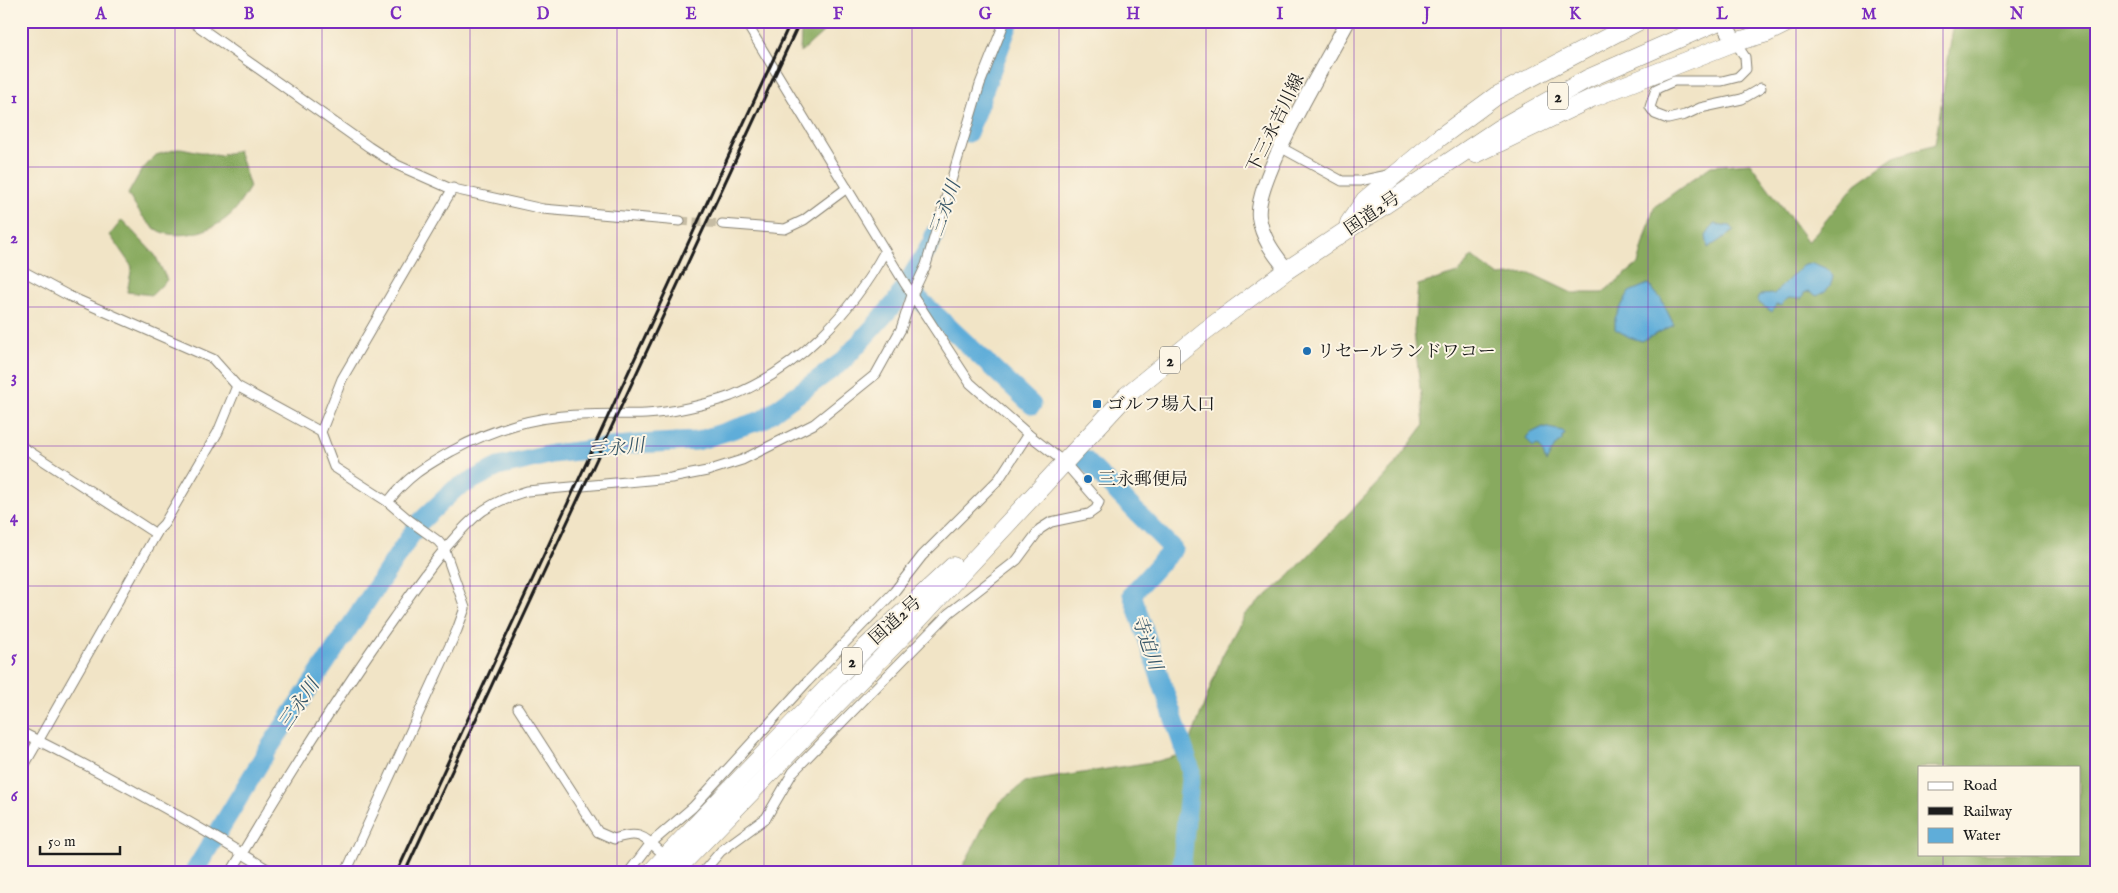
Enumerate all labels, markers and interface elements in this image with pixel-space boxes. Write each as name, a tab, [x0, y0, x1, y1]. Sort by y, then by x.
text: A	[95, 5, 108, 25]
text: B	[244, 5, 255, 25]
text: C	[390, 5, 402, 25]
text: D	[537, 5, 550, 25]
text: E	[685, 5, 697, 25]
text: F	[833, 5, 844, 25]
text: G	[979, 5, 992, 25]
text: H	[1126, 5, 1140, 25]
text: I	[1277, 5, 1284, 25]
text: J	[1422, 5, 1431, 25]
text: K	[1569, 5, 1582, 25]
text: L	[1716, 5, 1728, 25]
text: M	[1861, 5, 1877, 25]
text: N	[2009, 5, 2024, 25]
street label: 下三永吉川線	[1242, 70, 1310, 177]
road number: 2	[1548, 82, 1568, 110]
text: 1	[11, 89, 17, 109]
water label: 三永川	[925, 176, 968, 240]
street label: 国道2号	[1341, 187, 1405, 241]
text: 2	[10, 229, 18, 249]
place label: リセールランドワコー	[1317, 341, 1496, 364]
marker: リセールランドワコー	[1301, 345, 1313, 357]
road number: 2	[1160, 346, 1180, 374]
text: 3	[11, 368, 17, 388]
place label: ゴルフ場入口	[1107, 394, 1215, 417]
marker: ゴルフ場入口	[1091, 398, 1103, 410]
water label: 三永川	[587, 434, 648, 464]
place label: 三永郵便局	[1098, 469, 1188, 492]
marker: 三永郵便局	[1082, 473, 1094, 485]
text: 4	[10, 508, 19, 528]
street label: 国道2号	[865, 592, 927, 651]
water label: 寺迫川	[1125, 612, 1167, 675]
text: 5	[11, 648, 17, 668]
road number: 2	[842, 648, 862, 674]
water label: 三永川	[274, 673, 327, 735]
legend	[1918, 766, 2080, 856]
text: Road	[1963, 776, 1998, 795]
text: 6	[11, 787, 19, 807]
text: Railway	[1963, 802, 2013, 821]
scale bar	[40, 823, 120, 855]
text: Water	[1963, 826, 2001, 845]
text: 50 m	[48, 832, 76, 851]

